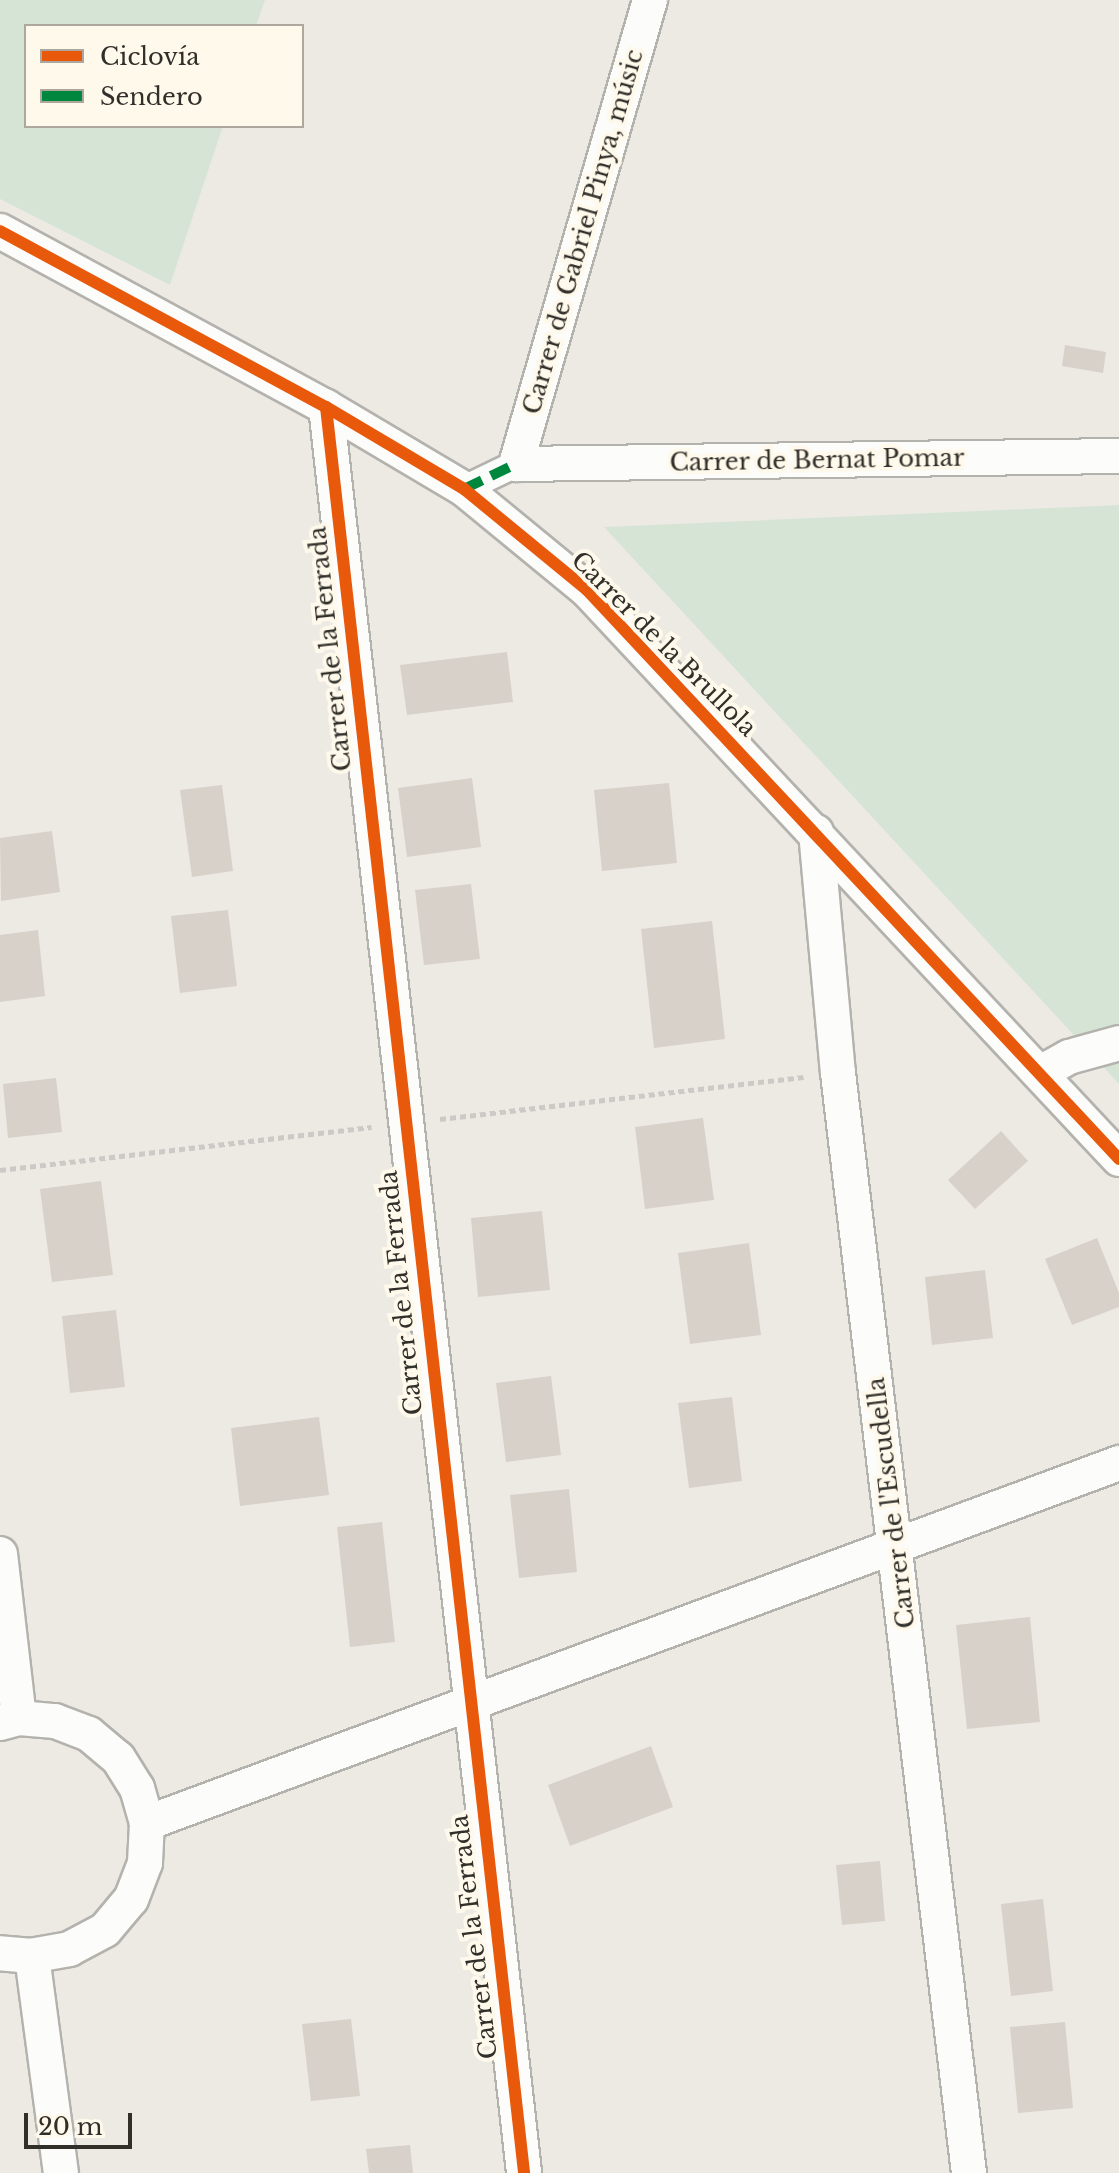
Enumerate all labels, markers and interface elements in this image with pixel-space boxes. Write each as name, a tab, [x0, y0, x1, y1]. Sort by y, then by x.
legend	[24, 24, 304, 128]
text: Ciclovía	[100, 42, 199, 71]
street label: Carrer de Gabriel Pinya, músic	[517, 46, 649, 418]
text: Sendero	[100, 82, 203, 111]
street label: Carrer de Bernat Pomar	[669, 443, 965, 477]
street label: Carrer de la Ferrada	[303, 525, 357, 773]
street label: Carrer de la Brullola	[565, 545, 763, 743]
street label: Carrer de la Ferrada	[374, 1169, 428, 1417]
street label: Carrer de l'Escudella	[861, 1376, 921, 1630]
street label: Carrer de la Ferrada	[445, 1813, 503, 2061]
scale bar	[28, 2097, 136, 2147]
text: 20 m	[38, 2112, 103, 2141]

